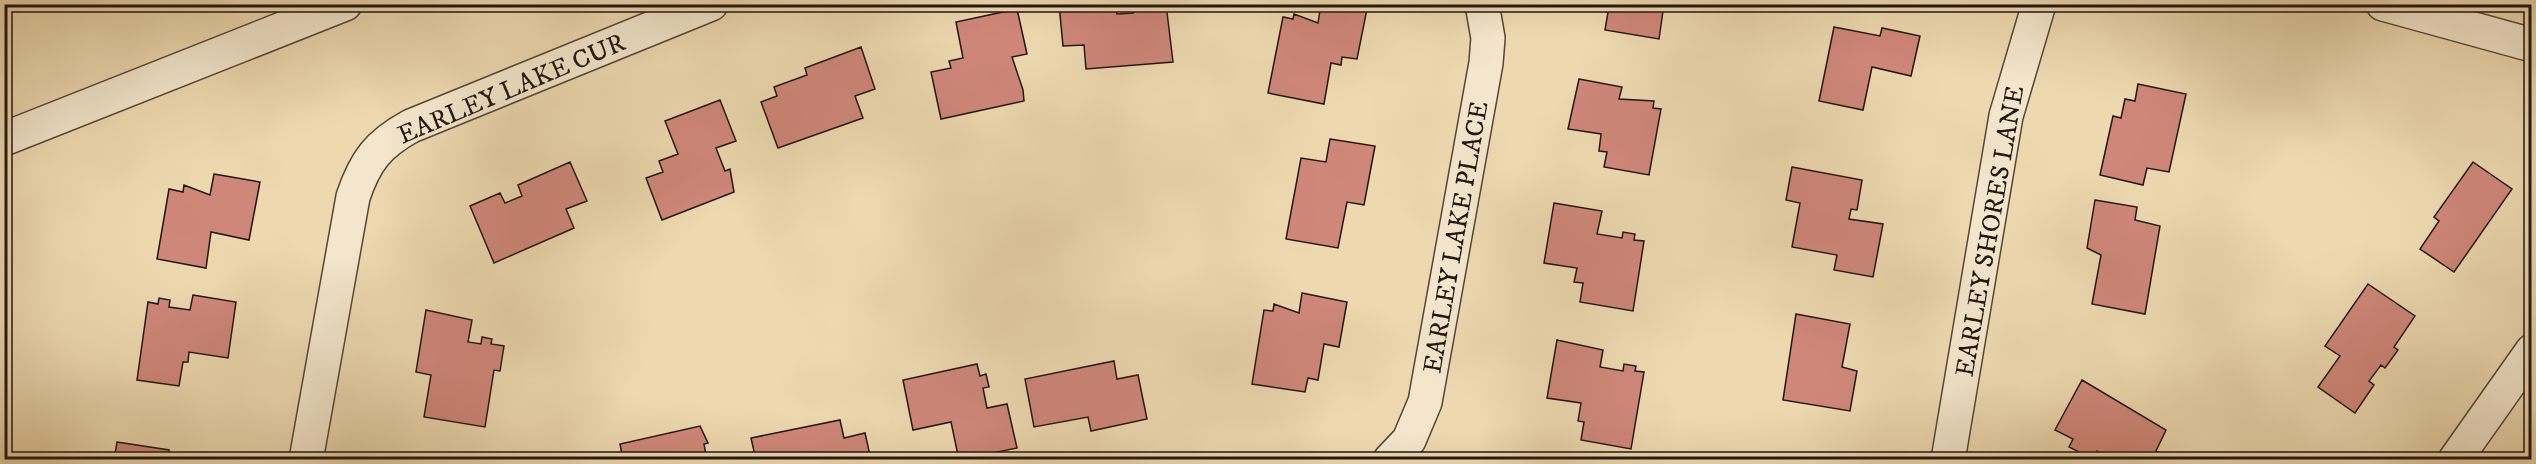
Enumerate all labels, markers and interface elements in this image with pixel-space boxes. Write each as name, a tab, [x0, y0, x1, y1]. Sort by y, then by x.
street label: EARLEY LAKE CUR	[393, 27, 630, 152]
street label: EARLEY SHORES LANE	[1949, 83, 2032, 379]
street label: EARLEY LAKE PLACE	[1416, 99, 1497, 376]

